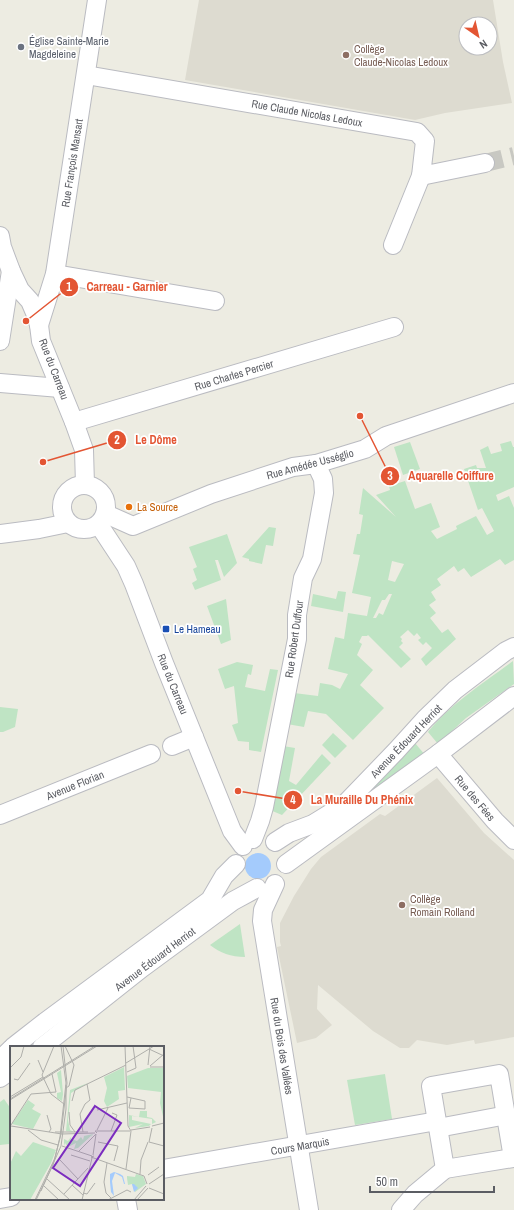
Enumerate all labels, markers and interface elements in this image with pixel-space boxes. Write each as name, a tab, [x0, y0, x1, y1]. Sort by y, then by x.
north arrow	[458, 16, 498, 56]
place label: Église Sainte-Marie Magdeleine	[29, 34, 109, 61]
text: N	[477, 37, 490, 52]
marker: Église Sainte-Marie Magdeleine	[16, 42, 26, 52]
place label: Collège Claude-Nicolas Ledoux	[354, 42, 448, 69]
marker: Collège Claude-Nicolas Ledoux	[341, 50, 351, 60]
street label: Rue Claude Nicolas Ledoux	[250, 96, 364, 130]
street label: Rue François Mansart	[58, 117, 86, 208]
callout: Carreau - Garnier	[59, 275, 176, 299]
text: 1	[66, 279, 72, 295]
text: Carreau - Garnier	[87, 279, 168, 295]
street label: Rue du Carreau	[36, 337, 72, 401]
street label: Rue Charles Percier	[193, 356, 275, 394]
callout: Le Dôme	[107, 428, 185, 452]
text: 2	[114, 432, 120, 448]
text: Le Dôme	[135, 432, 177, 448]
street label: Rue Amédée Usséglio	[265, 446, 355, 482]
callout: Aquarelle Coiffure	[380, 464, 501, 488]
text: 3	[387, 468, 393, 484]
text: Aquarelle Coiffure	[408, 468, 494, 484]
place label: La Source	[137, 500, 178, 514]
marker: La Source	[124, 502, 134, 512]
street label: Rue Robert Duffour	[282, 599, 306, 679]
place label: Le Hameau	[174, 622, 221, 636]
marker: Le Hameau	[161, 624, 171, 634]
street label: Rue du Carreau	[154, 652, 192, 716]
street label: Avenue Édouard Herriot	[367, 701, 445, 782]
street label: Avenue Florian	[43, 767, 106, 803]
street label: Rue des Fées	[452, 772, 499, 824]
callout: La Muraille Du Phénix	[283, 788, 421, 812]
text: 4	[290, 792, 296, 808]
text: La Muraille Du Phénix	[311, 792, 414, 808]
place label: Collège Romain Rolland	[410, 892, 475, 919]
marker: Collège Romain Rolland	[397, 900, 407, 910]
street label: Avenue Édouard Herriot	[111, 924, 198, 994]
street label: Rue du Bois des Vallées	[267, 996, 297, 1096]
inset map	[10, 1046, 164, 1200]
street label: Cours Marquis	[270, 1134, 331, 1158]
scale bar	[370, 1168, 494, 1194]
text: 50 m	[376, 1174, 398, 1190]

